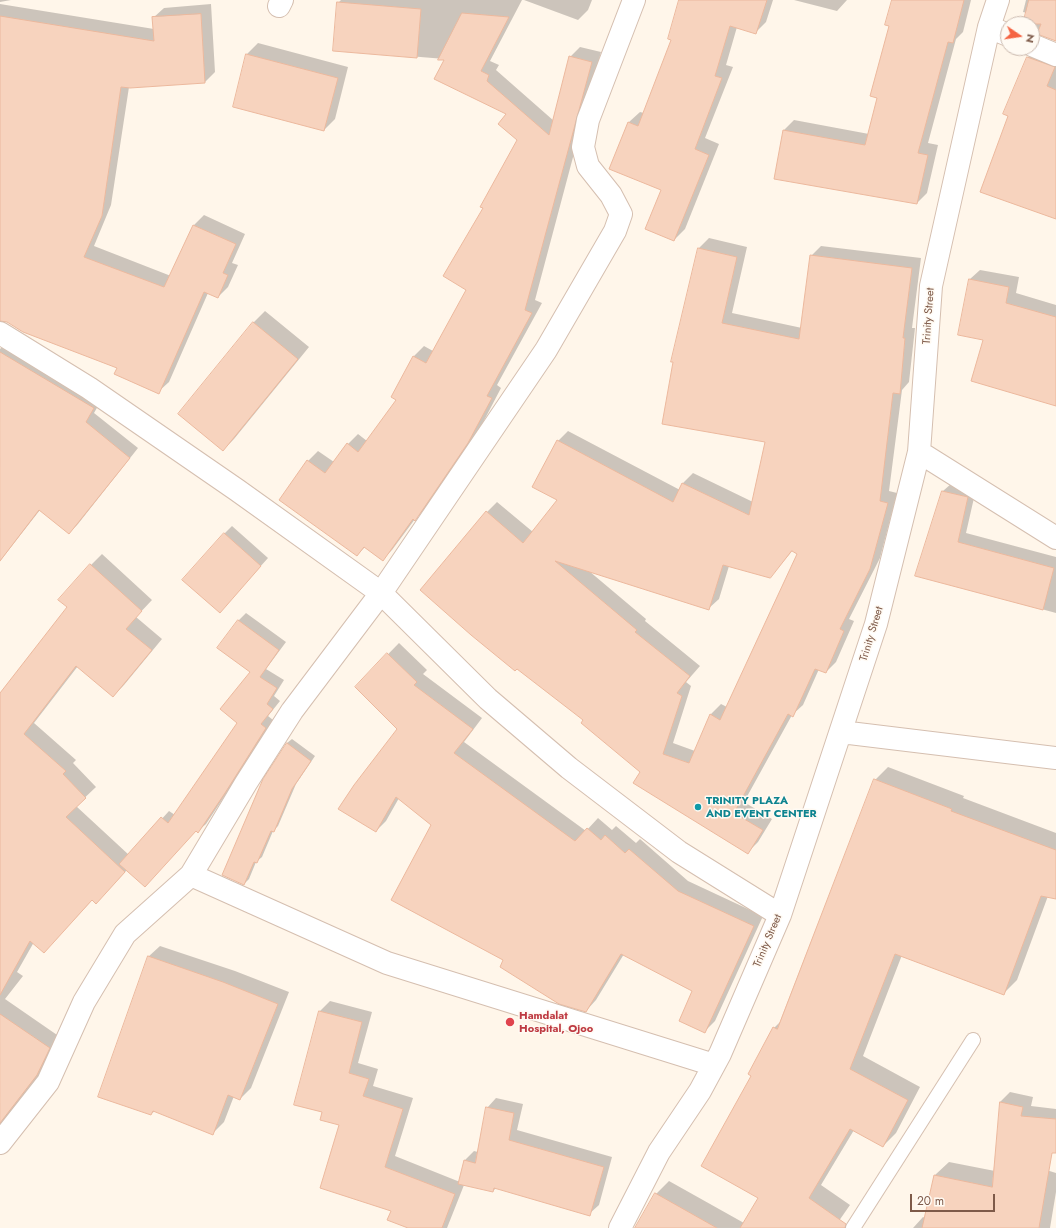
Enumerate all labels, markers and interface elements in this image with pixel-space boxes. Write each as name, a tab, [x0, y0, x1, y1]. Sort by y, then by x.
north arrow	[1000, 16, 1040, 56]
text: N	[1022, 32, 1039, 45]
street label: Trinity Street	[920, 287, 938, 345]
street label: Trinity Street	[857, 605, 887, 663]
place label: TRINITY PLAZA AND EVENT CENTER	[706, 794, 817, 820]
marker: TRINITY PLAZA AND EVENT CENTER	[693, 802, 703, 812]
street label: Trinity Street	[751, 912, 785, 970]
place label: Hamdalat Hospital, Ojoo	[519, 1009, 593, 1035]
marker: Hamdalat Hospital, Ojoo	[504, 1016, 516, 1028]
scale bar	[912, 1186, 997, 1212]
text: 20 m	[917, 1192, 944, 1210]

